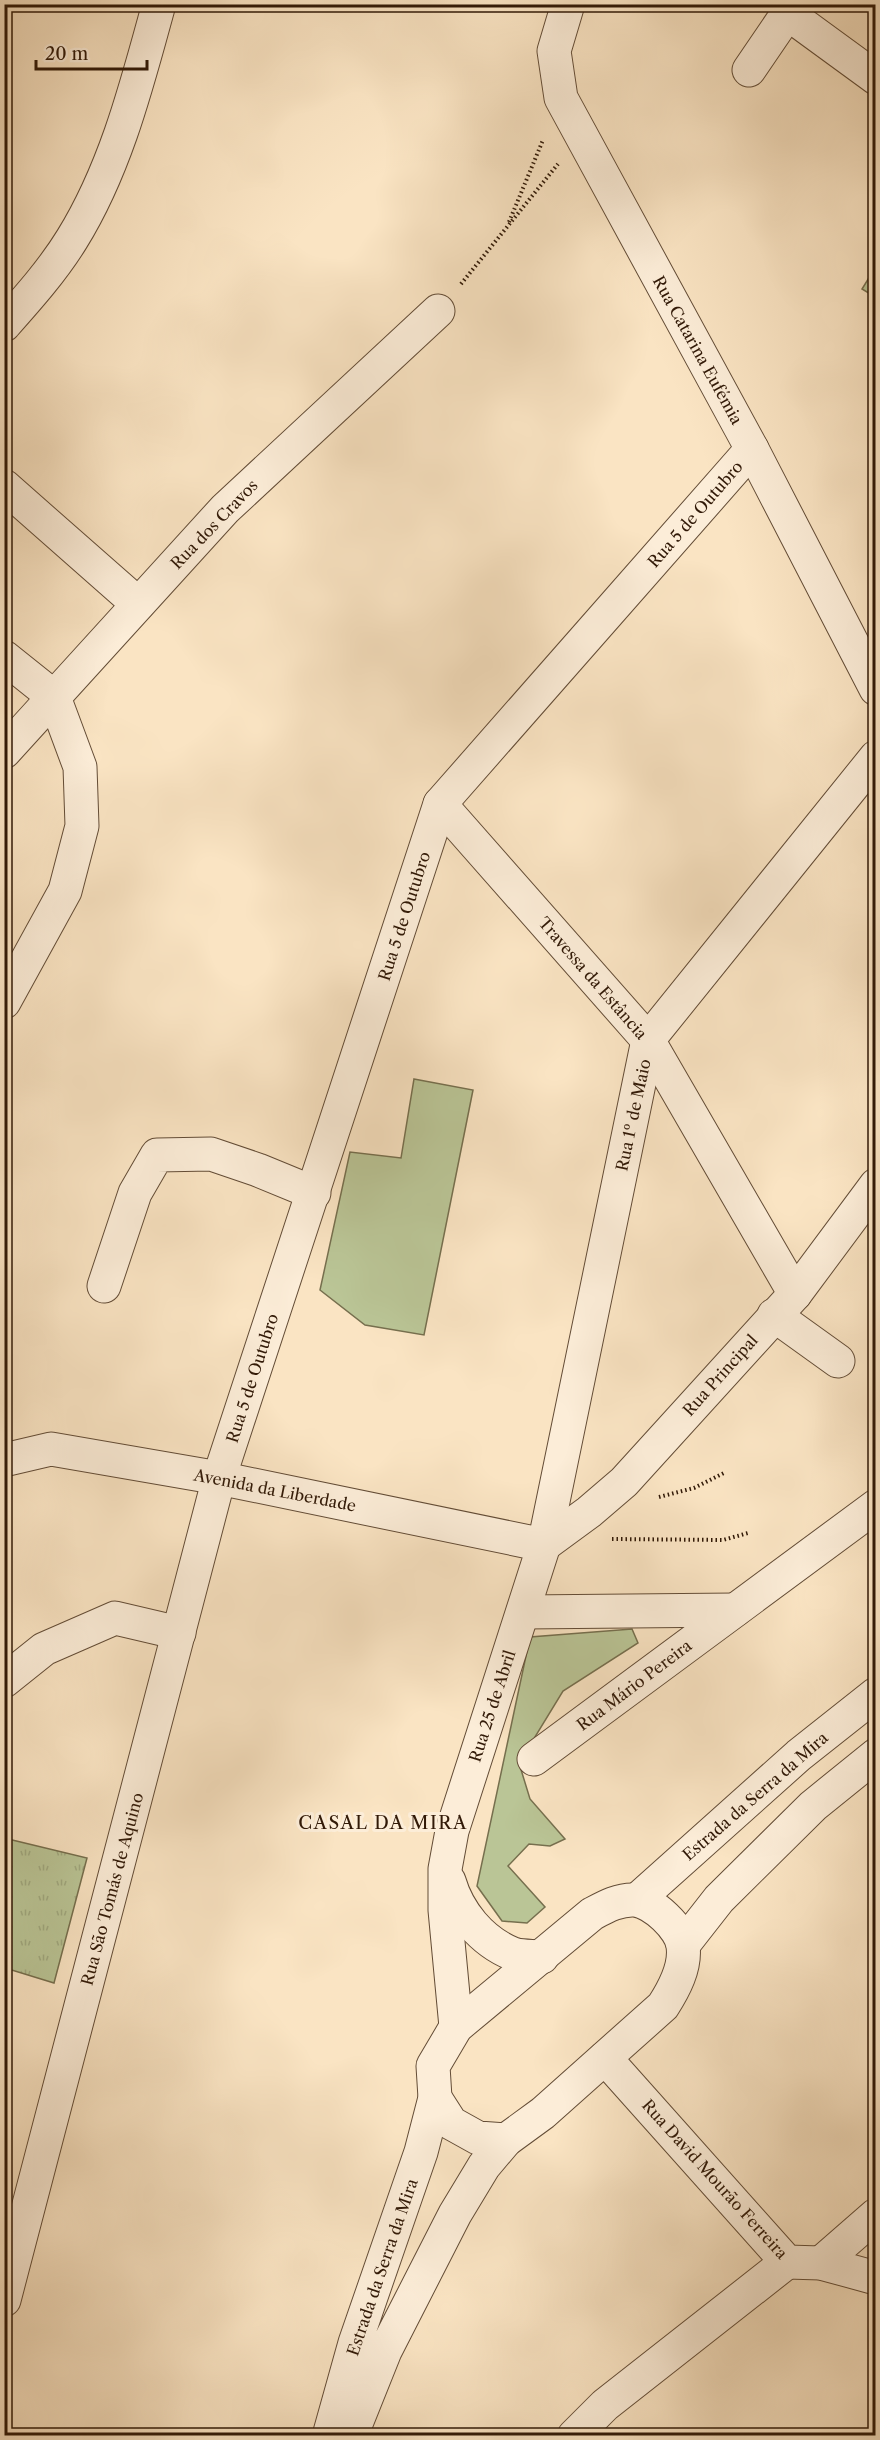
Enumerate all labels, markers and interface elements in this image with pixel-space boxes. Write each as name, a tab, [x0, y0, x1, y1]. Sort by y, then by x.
scale bar	[36, 33, 147, 71]
text: 20 m	[45, 43, 89, 65]
street label: Rua Catarina Eufémia	[649, 272, 747, 428]
street label: Rua 5 de Outubro	[643, 456, 747, 571]
street label: Rua dos Cravos	[166, 475, 262, 573]
street label: Rua 5 de Outubro	[374, 849, 434, 983]
street label: Travessa da Estância	[535, 913, 652, 1044]
street label: Rua 1º de Maio	[611, 1057, 655, 1173]
street label: Rua 5 de Outubro	[222, 1311, 282, 1445]
street label: Rua Principal	[678, 1330, 762, 1420]
street label: Avenida da Liberdade	[191, 1464, 358, 1516]
street label: Rua Mário Pereira	[573, 1635, 696, 1735]
street label: Rua 25 de Abril	[465, 1647, 520, 1764]
street label: Estrada da Serra da Mira	[678, 1727, 832, 1865]
street label: Rua São Tomás de Aquino	[77, 1790, 147, 1988]
district label: CASAL DA MIRA	[298, 1812, 468, 1834]
street label: Rua David Mourão Ferreira	[638, 2095, 792, 2263]
street label: Estrada da Serra da Mira	[342, 2175, 422, 2358]

